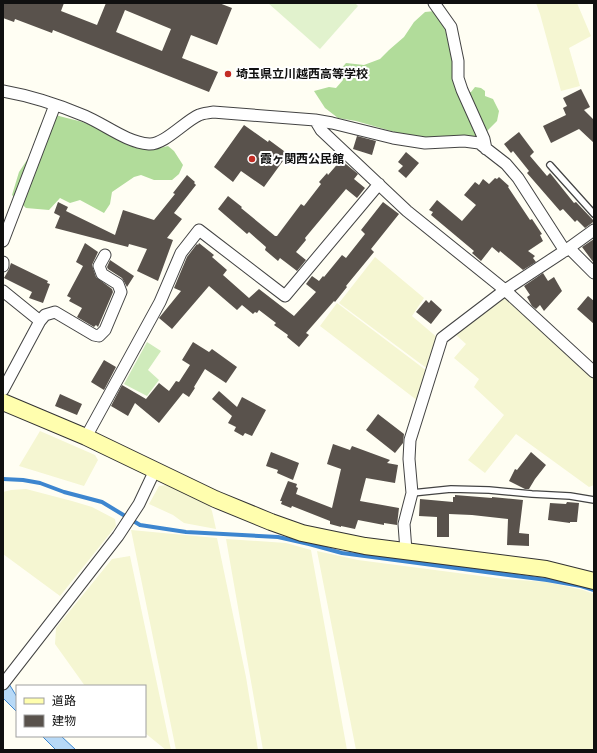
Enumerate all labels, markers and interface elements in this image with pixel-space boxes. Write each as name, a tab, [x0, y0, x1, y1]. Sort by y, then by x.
place label: 埼玉県立川越西高等学校	[236, 67, 368, 81]
marker: 埼玉県立川越西高等学校	[223, 69, 233, 79]
place label: 霞ヶ関西公民館	[260, 152, 344, 166]
marker: 霞ヶ関西公民館	[247, 154, 257, 164]
legend	[16, 685, 146, 737]
text: 道路	[52, 694, 76, 708]
text: 建物	[52, 714, 76, 728]

